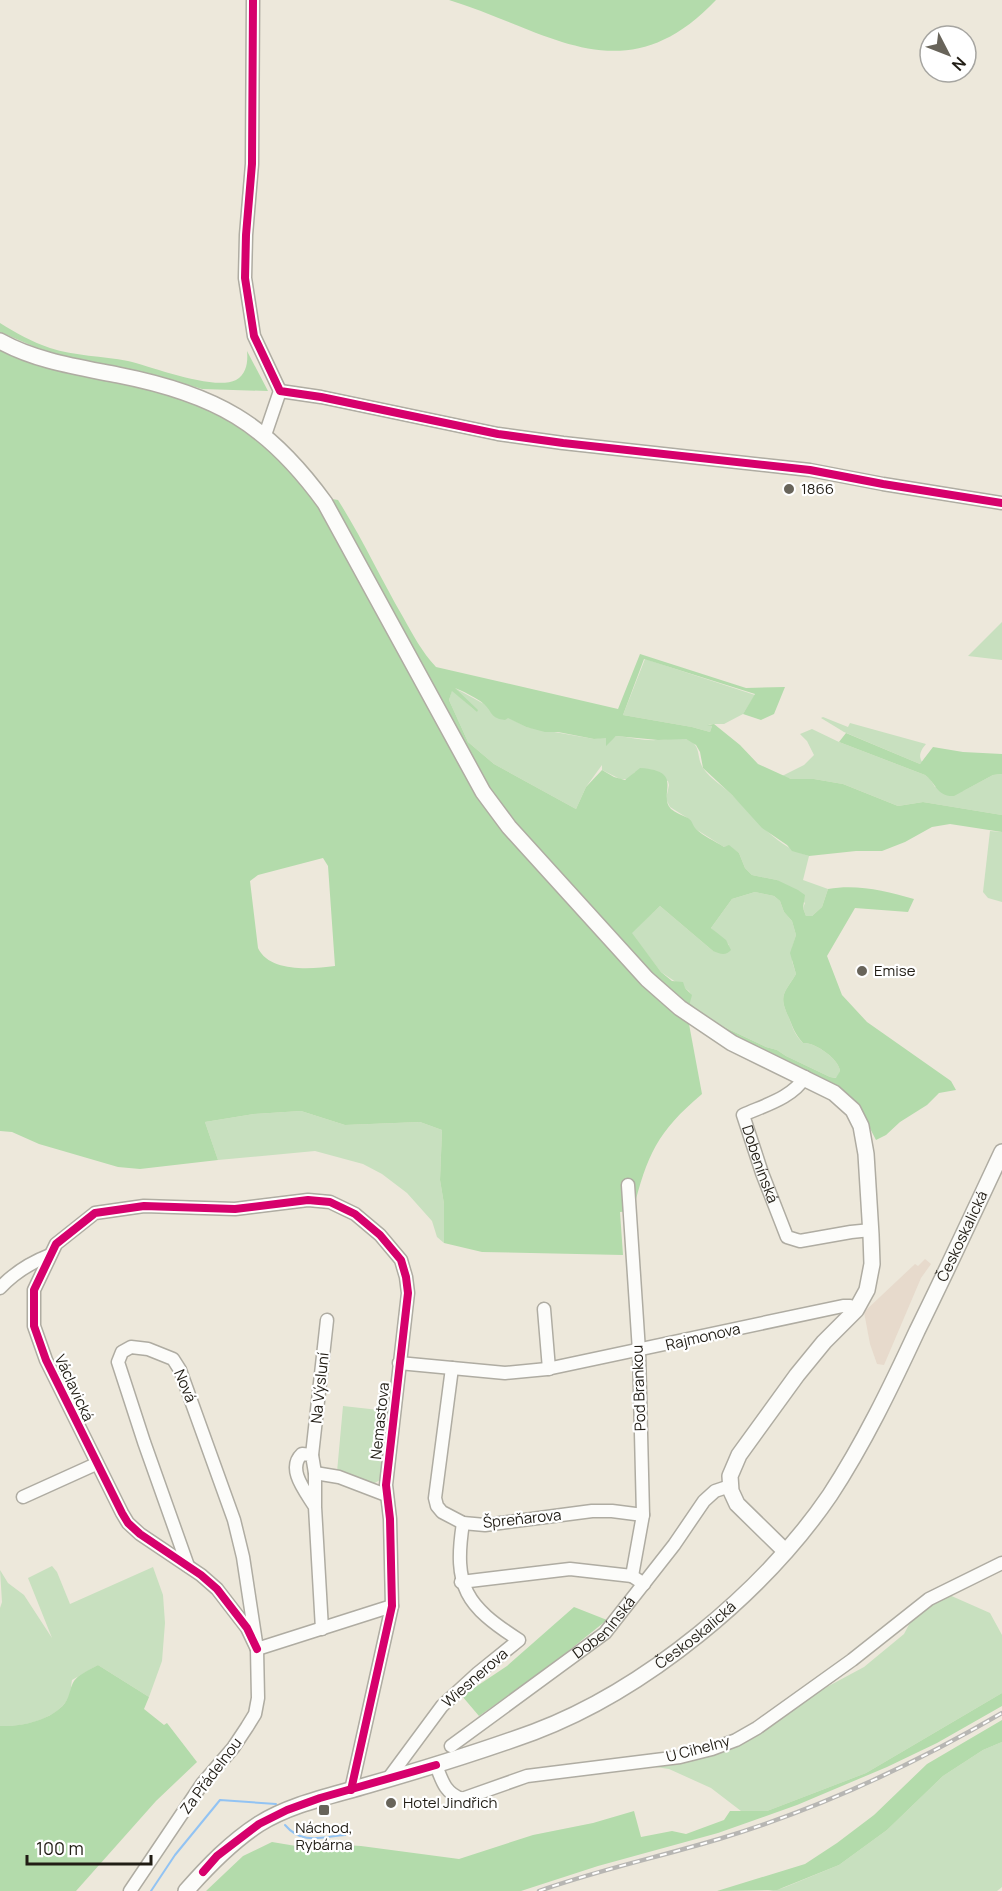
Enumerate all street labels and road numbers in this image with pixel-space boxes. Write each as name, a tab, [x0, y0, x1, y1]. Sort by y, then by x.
street label: Dobenínská	[737, 1122, 784, 1206]
street label: Českoskalická	[931, 1187, 992, 1285]
street label: Rajmonova	[663, 1318, 742, 1355]
street label: Pod Brankou	[626, 1344, 651, 1432]
street label: Václavická	[50, 1351, 99, 1425]
street label: Na Výsluní	[305, 1351, 334, 1424]
street label: Nová	[169, 1366, 202, 1406]
street label: Nemastova	[365, 1381, 394, 1461]
street label: Špreňarova	[482, 1504, 562, 1533]
street label: Dobenínská	[568, 1592, 640, 1663]
street label: Českoskalická	[651, 1596, 740, 1674]
street label: Wiesnerova	[437, 1643, 512, 1712]
street label: U Cihelny	[664, 1730, 732, 1767]
street label: Za Přádelnou	[175, 1733, 246, 1818]

